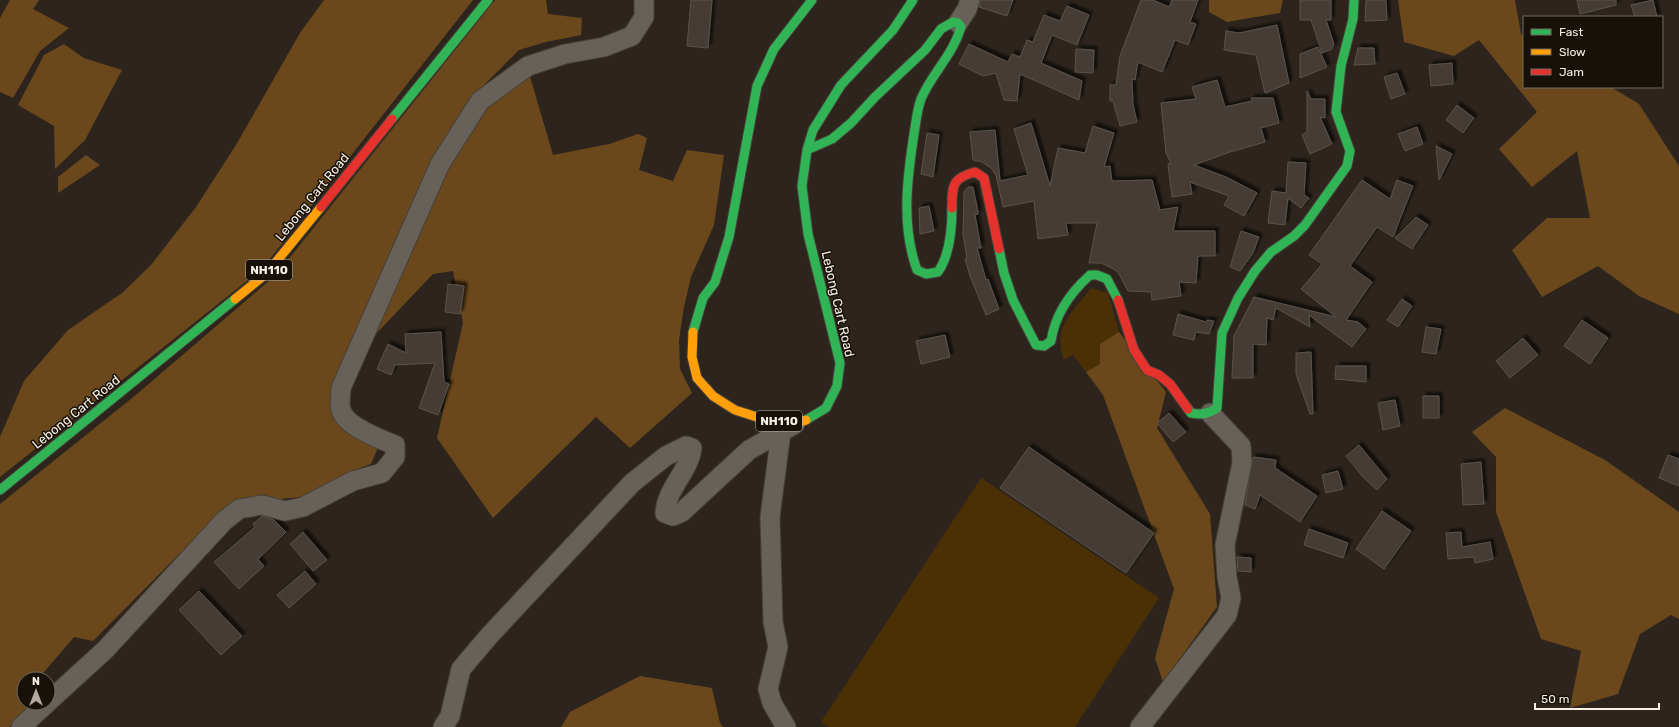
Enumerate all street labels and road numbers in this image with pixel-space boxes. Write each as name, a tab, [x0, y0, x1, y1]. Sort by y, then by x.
street label: Lebong Cart Road	[272, 150, 353, 244]
street label: Lebong Cart Road	[818, 250, 857, 359]
road number: NH110	[246, 260, 292, 280]
street label: Lebong Cart Road	[29, 372, 123, 453]
road number: NH110	[756, 411, 802, 431]

